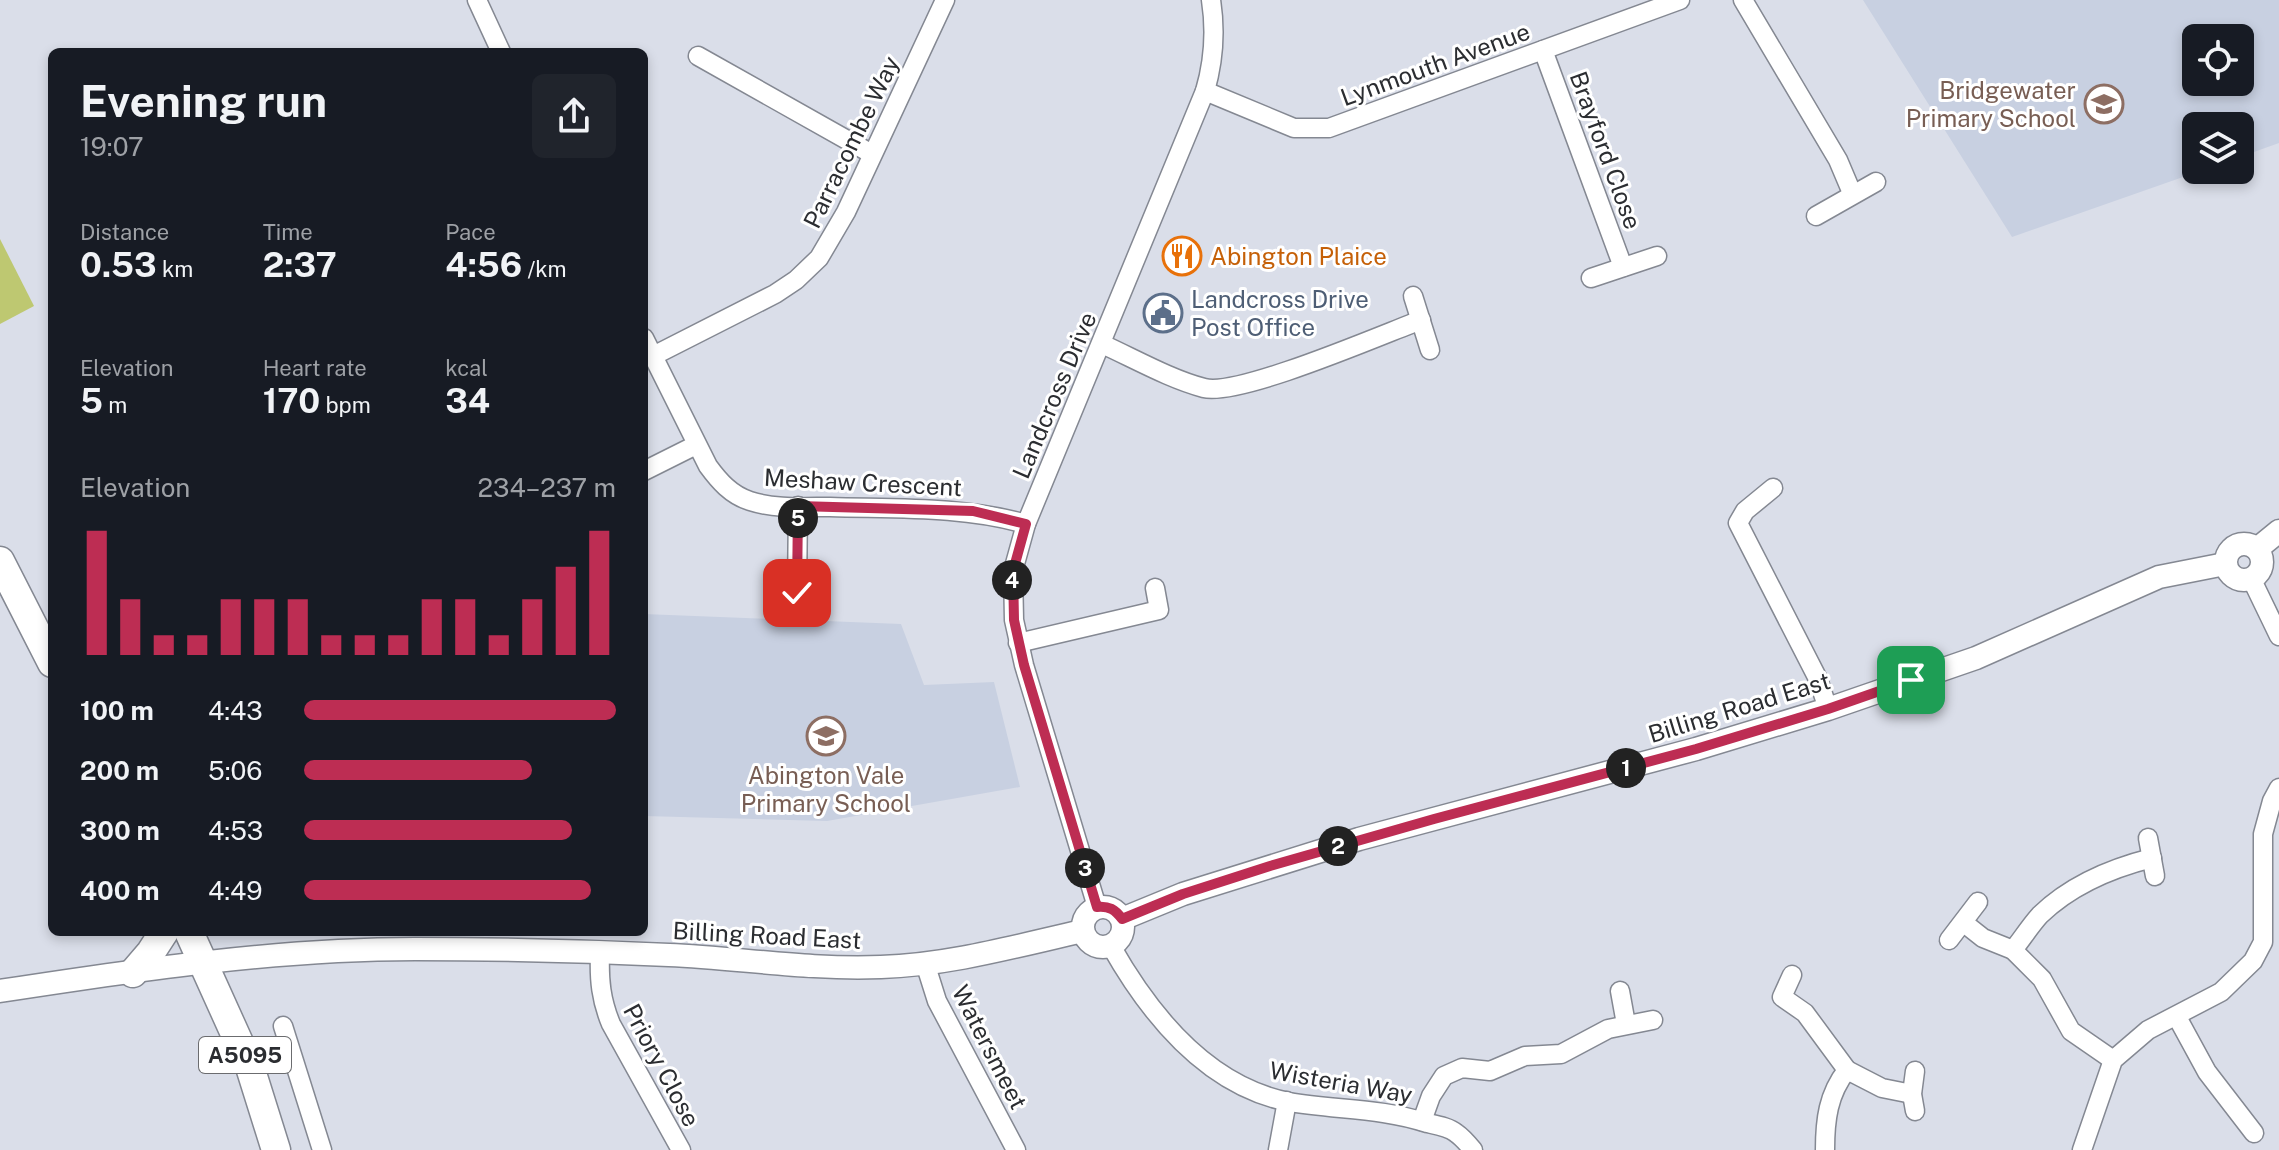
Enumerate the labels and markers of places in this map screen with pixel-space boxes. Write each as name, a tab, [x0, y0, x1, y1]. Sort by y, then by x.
place label: Bridgewater Primary School	[1906, 76, 2076, 132]
school or university icon: Bridgewater Primary School	[2083, 83, 2125, 125]
restaurant icon: Abington Plaice	[1161, 235, 1203, 277]
place label: Abington Plaice	[1210, 242, 1387, 270]
place label: Landcross Drive Post Office	[1191, 285, 1369, 341]
public building icon: Landcross Drive Post Office	[1142, 292, 1184, 334]
pin: 5	[778, 498, 818, 538]
pin	[763, 559, 831, 627]
pin: 4	[992, 560, 1032, 600]
pin	[1877, 646, 1945, 714]
school or university icon: Abington Vale Primary School	[805, 715, 847, 757]
pin: 1	[1606, 748, 1646, 788]
place label: Abington Vale Primary School	[741, 761, 911, 817]
pin: 2	[1318, 826, 1358, 866]
pin: 3	[1065, 848, 1105, 888]

